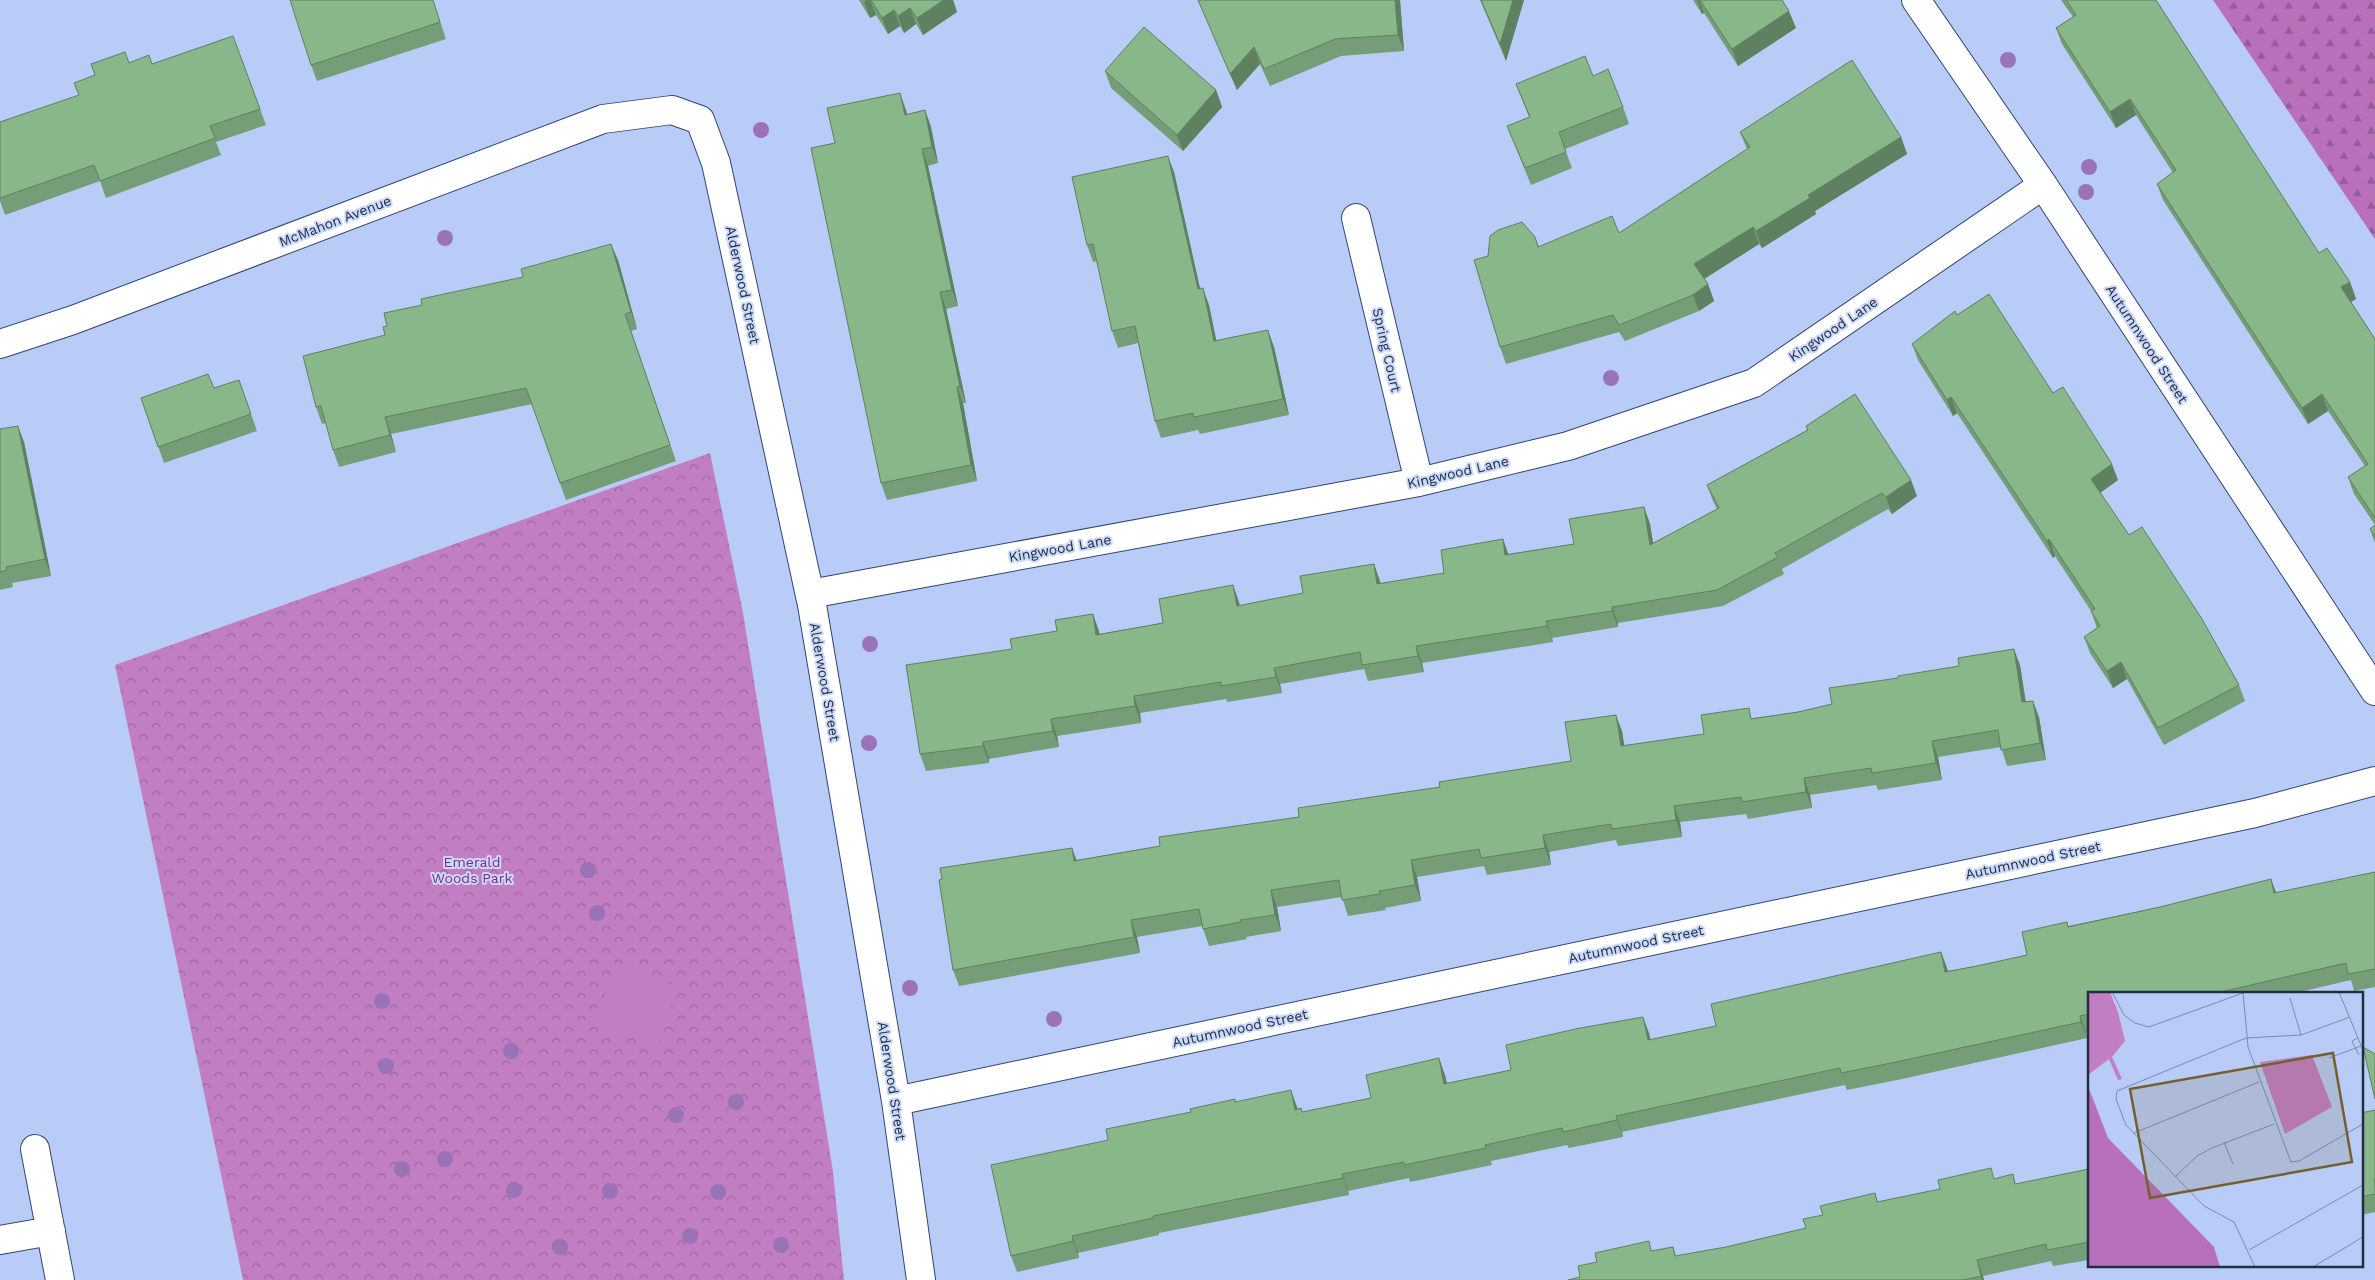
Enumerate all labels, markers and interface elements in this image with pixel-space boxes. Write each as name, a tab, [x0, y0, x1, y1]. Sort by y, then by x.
street label: McMahon Avenue	[277, 192, 393, 250]
street label: Alderwood Street	[723, 225, 763, 346]
street label: Autumnwood Street	[2103, 282, 2191, 406]
street label: Kingwood Lane	[1786, 293, 1880, 365]
street label: Spring Court	[1370, 306, 1404, 394]
street label: Kingwood Lane	[1406, 453, 1510, 491]
street label: Kingwood Lane	[1008, 531, 1112, 565]
street label: Alderwood Street	[807, 621, 843, 743]
street label: Autumnwood Street	[1964, 838, 2102, 882]
park label: Emerald Woods Park	[432, 854, 512, 886]
street label: Autumnwood Street	[1567, 922, 1705, 966]
inset map	[2088, 992, 2362, 1268]
street label: Autumnwood Street	[1171, 1006, 1309, 1050]
street label: Alderwood Street	[875, 1020, 909, 1142]

